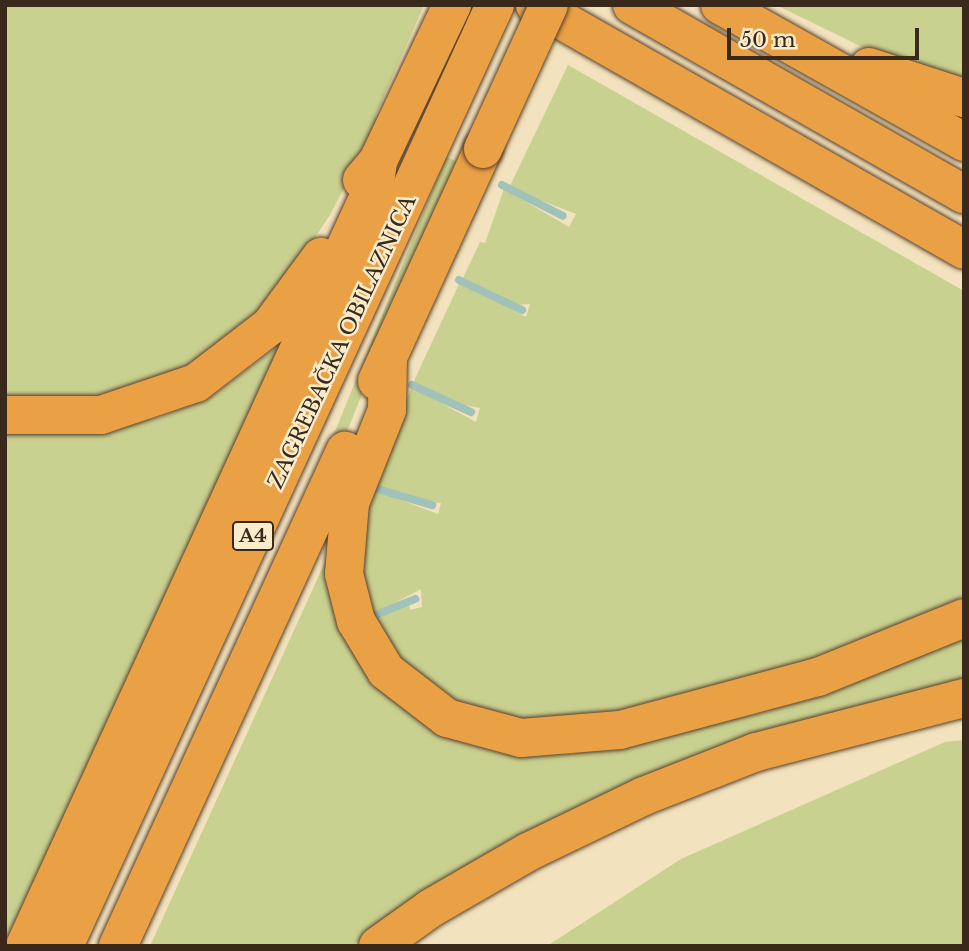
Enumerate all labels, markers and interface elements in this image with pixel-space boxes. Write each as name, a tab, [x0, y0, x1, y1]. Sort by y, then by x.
scale bar	[731, 14, 923, 58]
text: 50 m	[740, 27, 795, 53]
street label: ZAGREBAČKA OBILAZNICA	[263, 191, 421, 493]
road number: A4	[232, 520, 274, 552]

